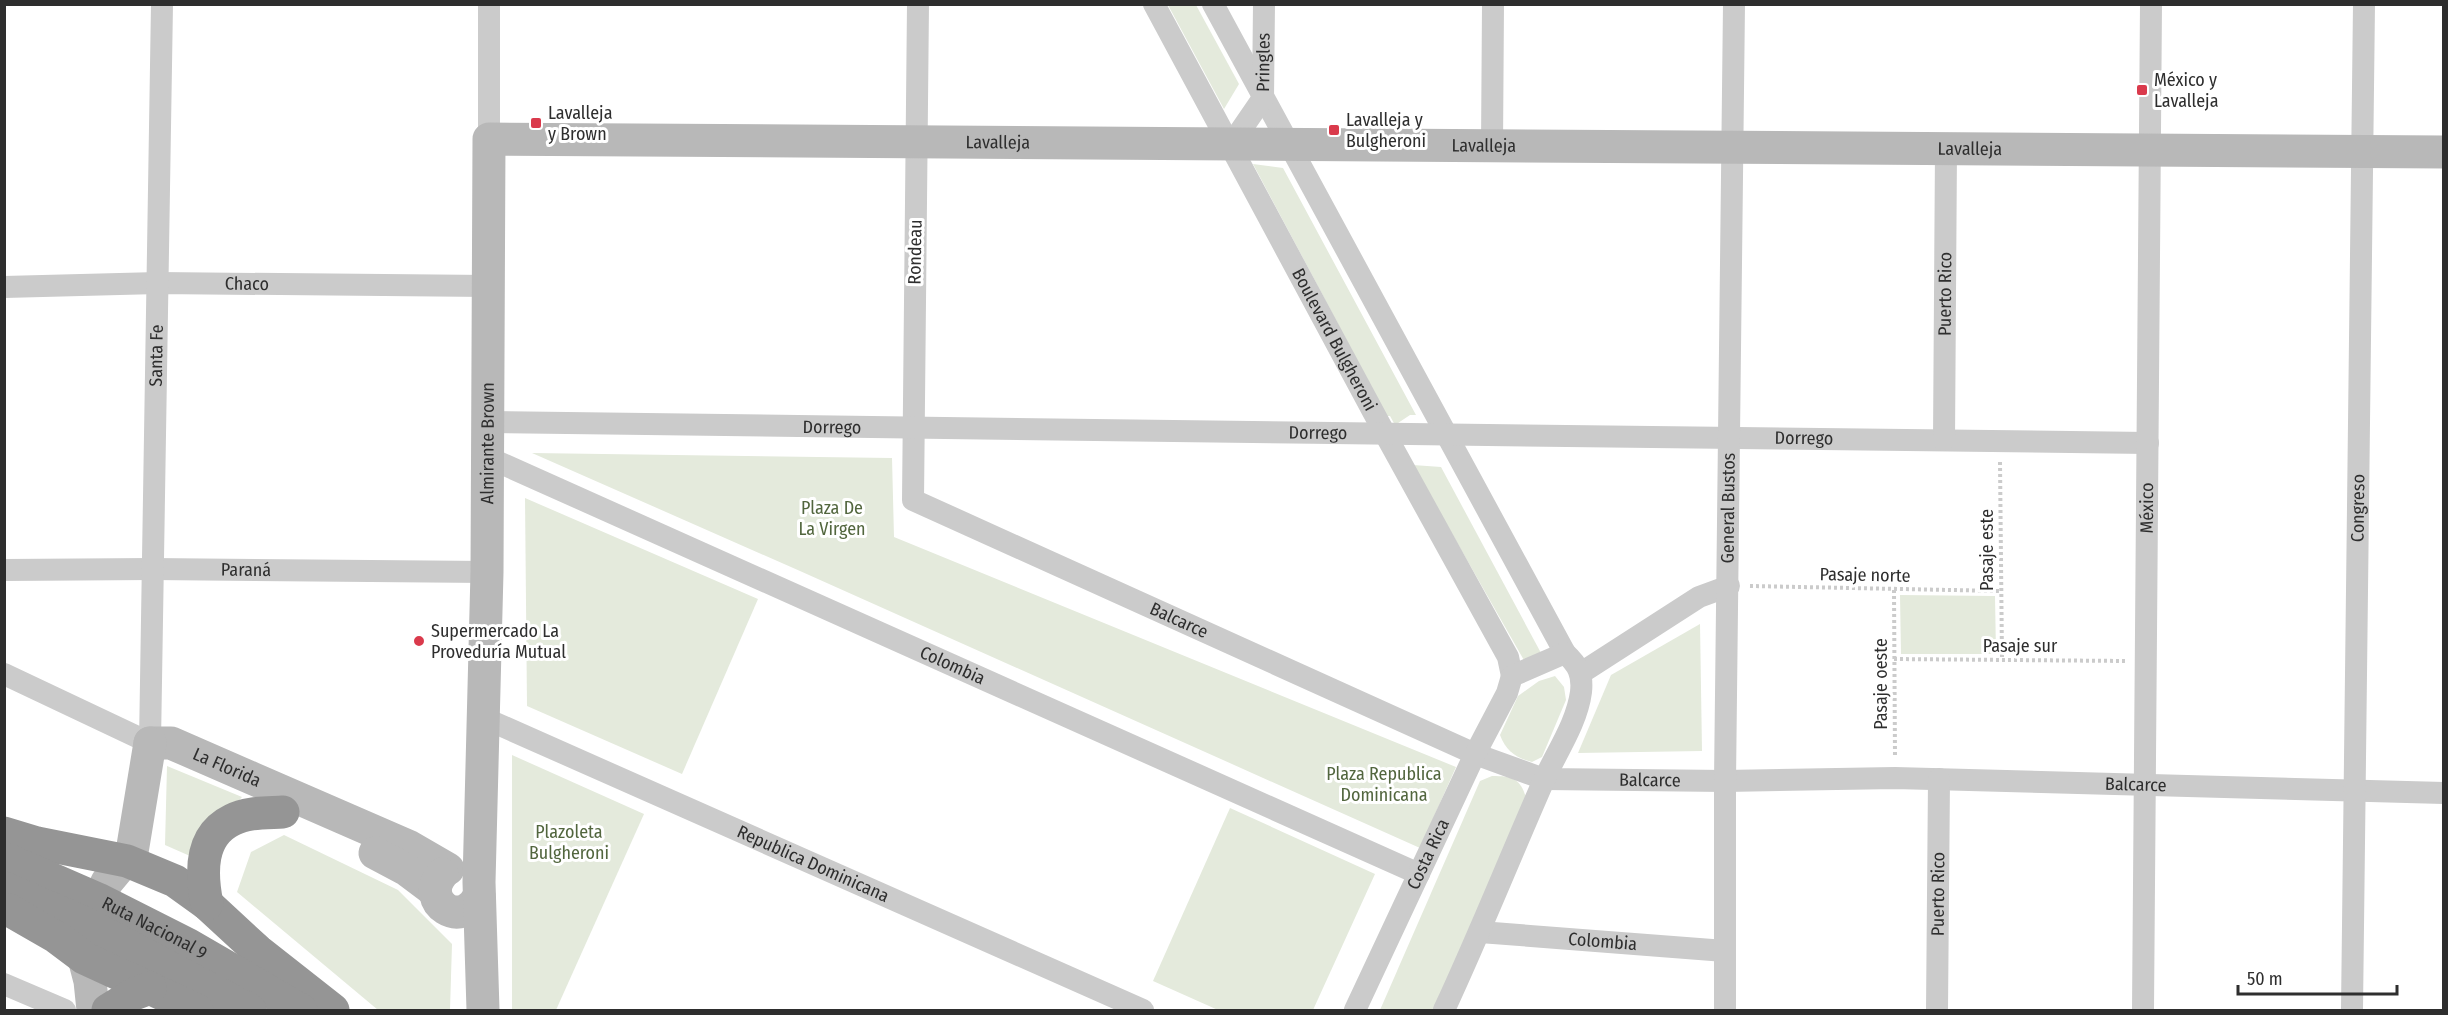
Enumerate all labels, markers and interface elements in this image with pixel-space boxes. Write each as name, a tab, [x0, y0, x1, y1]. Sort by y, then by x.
street label: Pringles	[1252, 32, 1275, 92]
place label: México y Lavalleja	[2154, 69, 2219, 112]
marker: México y Lavalleja	[2135, 83, 2149, 97]
place label: Lavalleja y Brown	[548, 102, 613, 145]
place label: Lavalleja y Bulgheroni	[1346, 109, 1426, 152]
marker: Lavalleja y Brown	[529, 116, 543, 130]
marker: Lavalleja y Bulgheroni	[1327, 123, 1341, 137]
street label: Lavalleja	[965, 131, 1030, 154]
street label: Lavalleja	[1451, 134, 1516, 157]
street label: Lavalleja	[1937, 138, 2002, 160]
street label: Rondeau	[903, 219, 927, 285]
street label: Puerto Rico	[1934, 252, 1956, 336]
street label: Boulevard Bulgheroni	[1287, 264, 1382, 415]
street label: Chaco	[225, 273, 269, 295]
street label: Santa Fe	[145, 324, 168, 387]
street label: Almirante Brown	[476, 382, 499, 504]
street label: Dorrego	[803, 416, 861, 439]
street label: Dorrego	[1289, 422, 1347, 444]
street label: Dorrego	[1774, 427, 1833, 450]
street label: General Bustos	[1717, 452, 1740, 564]
street label: Congreso	[2347, 474, 2369, 542]
street label: México	[2136, 483, 2158, 534]
park label: Plaza De La Virgen	[798, 497, 866, 540]
street label: Pasaje este	[1976, 509, 1998, 591]
street label: Paraná	[221, 559, 271, 581]
street label: Pasaje norte	[1819, 563, 1911, 587]
street label: Balcarce	[1146, 598, 1212, 643]
place label: Supermercado La Proveduría Mutual	[431, 620, 566, 663]
marker: Supermercado La Proveduría Mutual	[412, 634, 426, 648]
street label: Pasaje sur	[1983, 635, 2058, 657]
street label: Pasaje oeste	[1870, 638, 1892, 730]
street label: Colombia	[916, 641, 989, 690]
street label: La Florida	[189, 743, 265, 792]
park label: Plaza Republica Dominicana	[1326, 763, 1442, 806]
street label: Balcarce	[1619, 769, 1681, 792]
street label: Balcarce	[2105, 773, 2167, 796]
street label: Costa Rica	[1402, 815, 1454, 893]
park label: Plazoleta Bulgheroni	[529, 821, 609, 864]
street label: Republica Dominicana	[734, 821, 893, 907]
street label: Puerto Rico	[1927, 852, 1949, 936]
street label: Ruta Nacional 9	[98, 892, 211, 964]
street label: Colombia	[1567, 928, 1638, 955]
scale bar	[2238, 958, 2397, 996]
text: 50 m	[2247, 968, 2283, 990]

